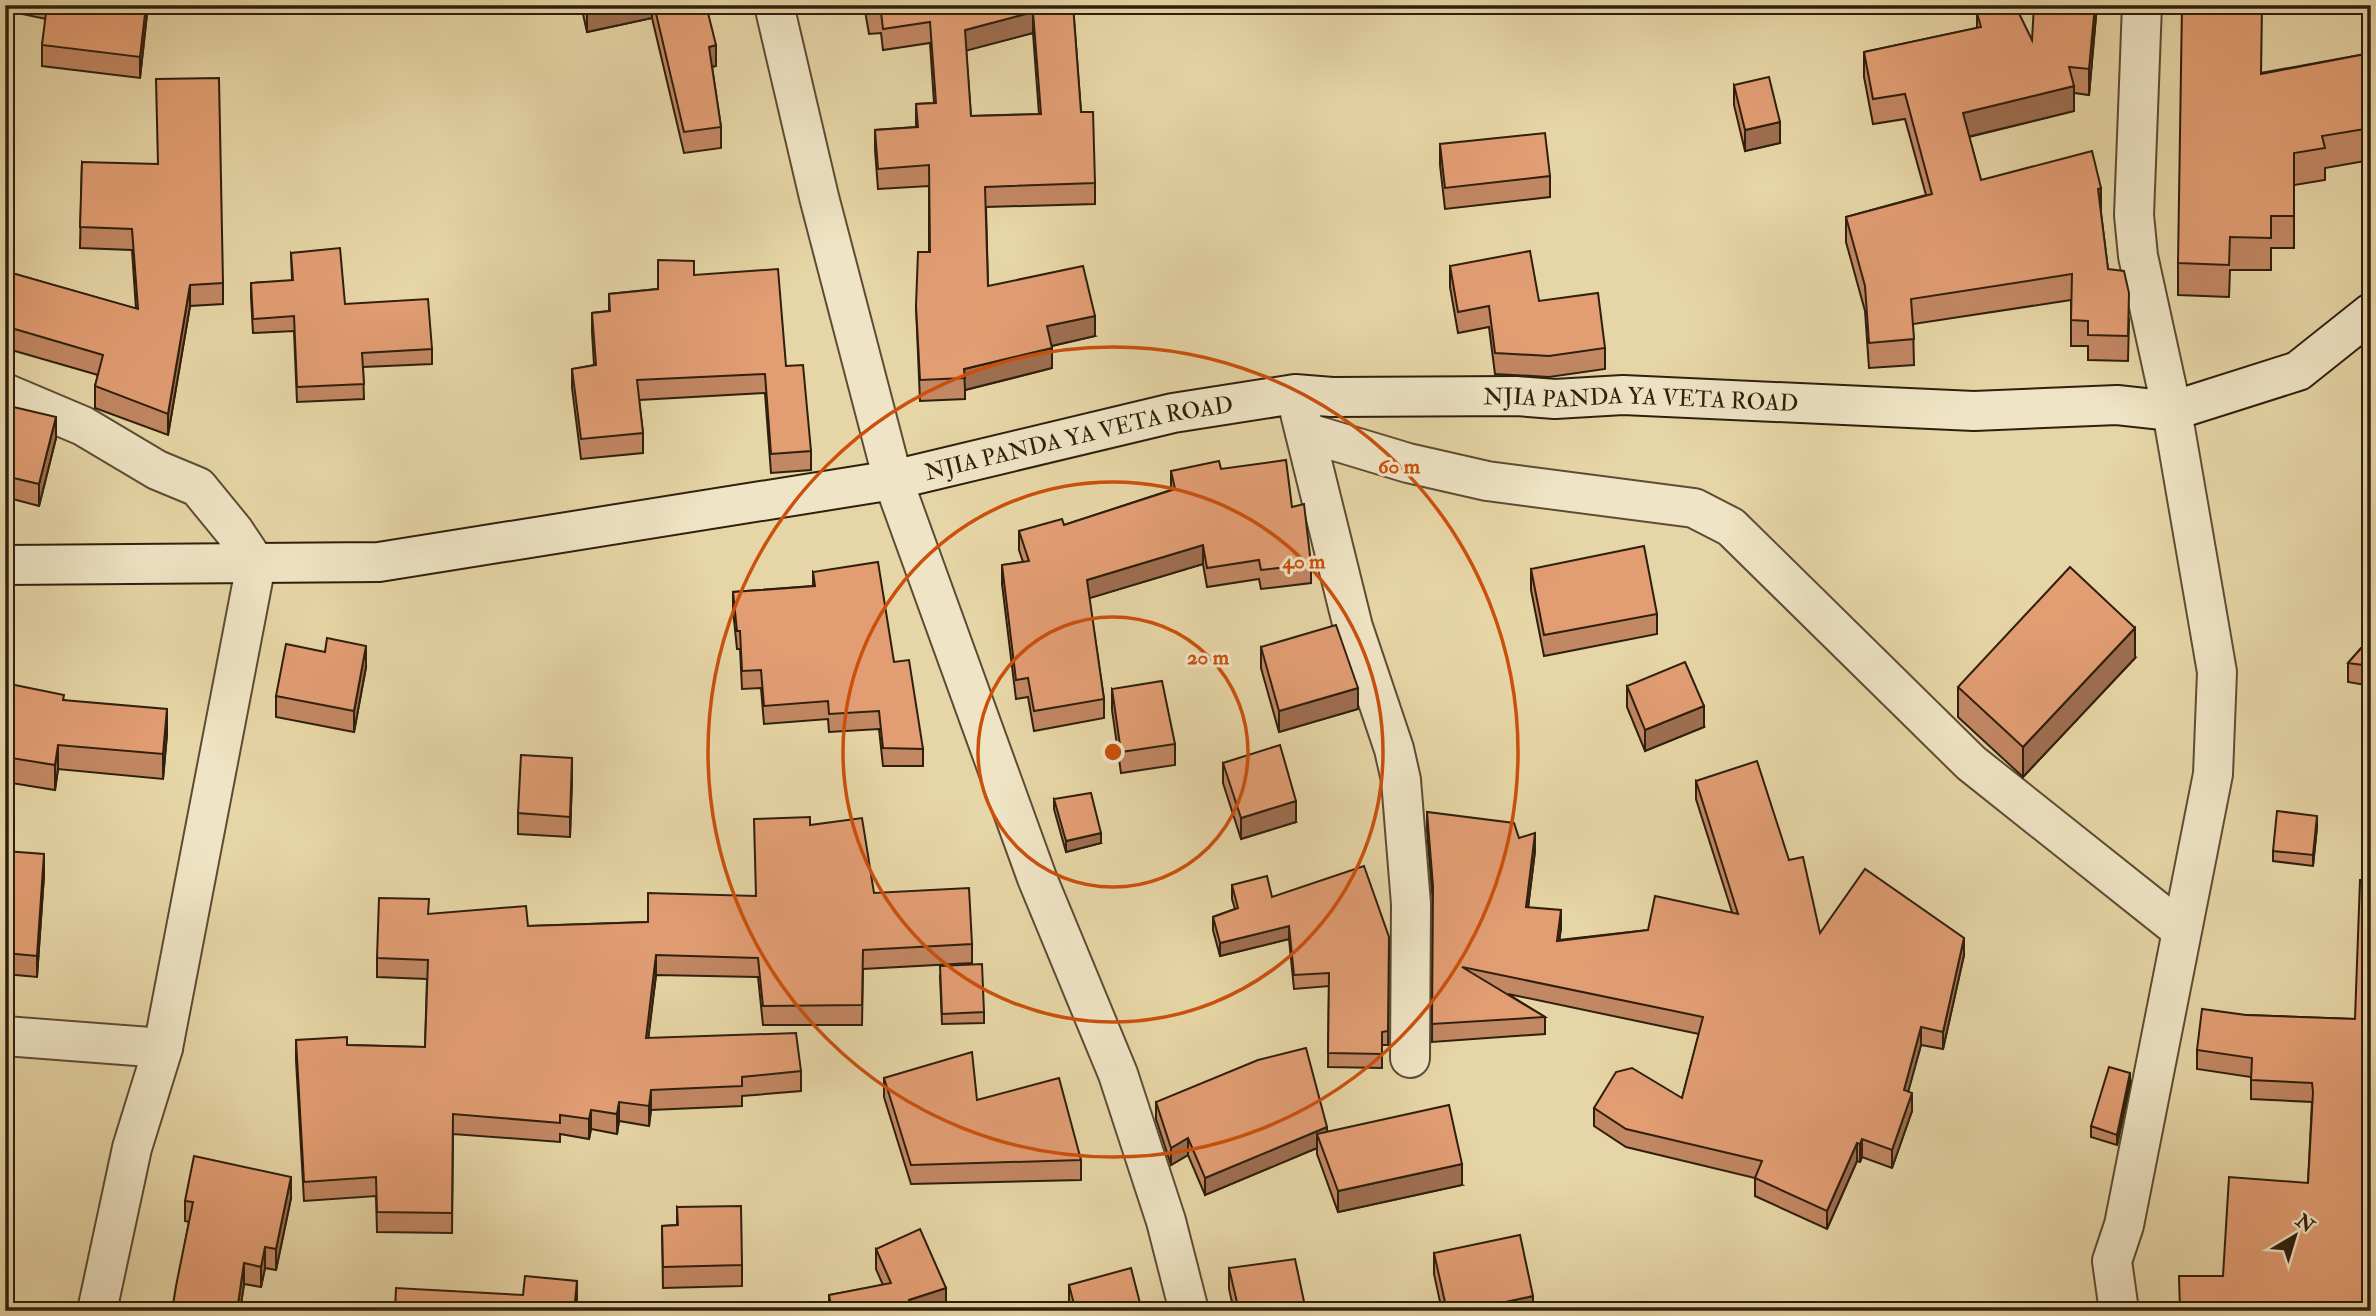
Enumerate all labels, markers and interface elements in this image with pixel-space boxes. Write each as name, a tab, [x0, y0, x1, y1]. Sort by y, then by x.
street label: NJIA PANDA YA VETA ROAD	[1483, 381, 1799, 418]
street label: NJIA PANDA YA VETA ROAD	[922, 390, 1235, 487]
text: 60 m	[1378, 453, 1421, 480]
text: 40 m	[1282, 548, 1326, 575]
text: 20 m	[1187, 644, 1230, 671]
centre of rings	[1101, 740, 1125, 764]
north arrow	[2260, 1200, 2330, 1270]
text: N	[2290, 1208, 2320, 1239]

